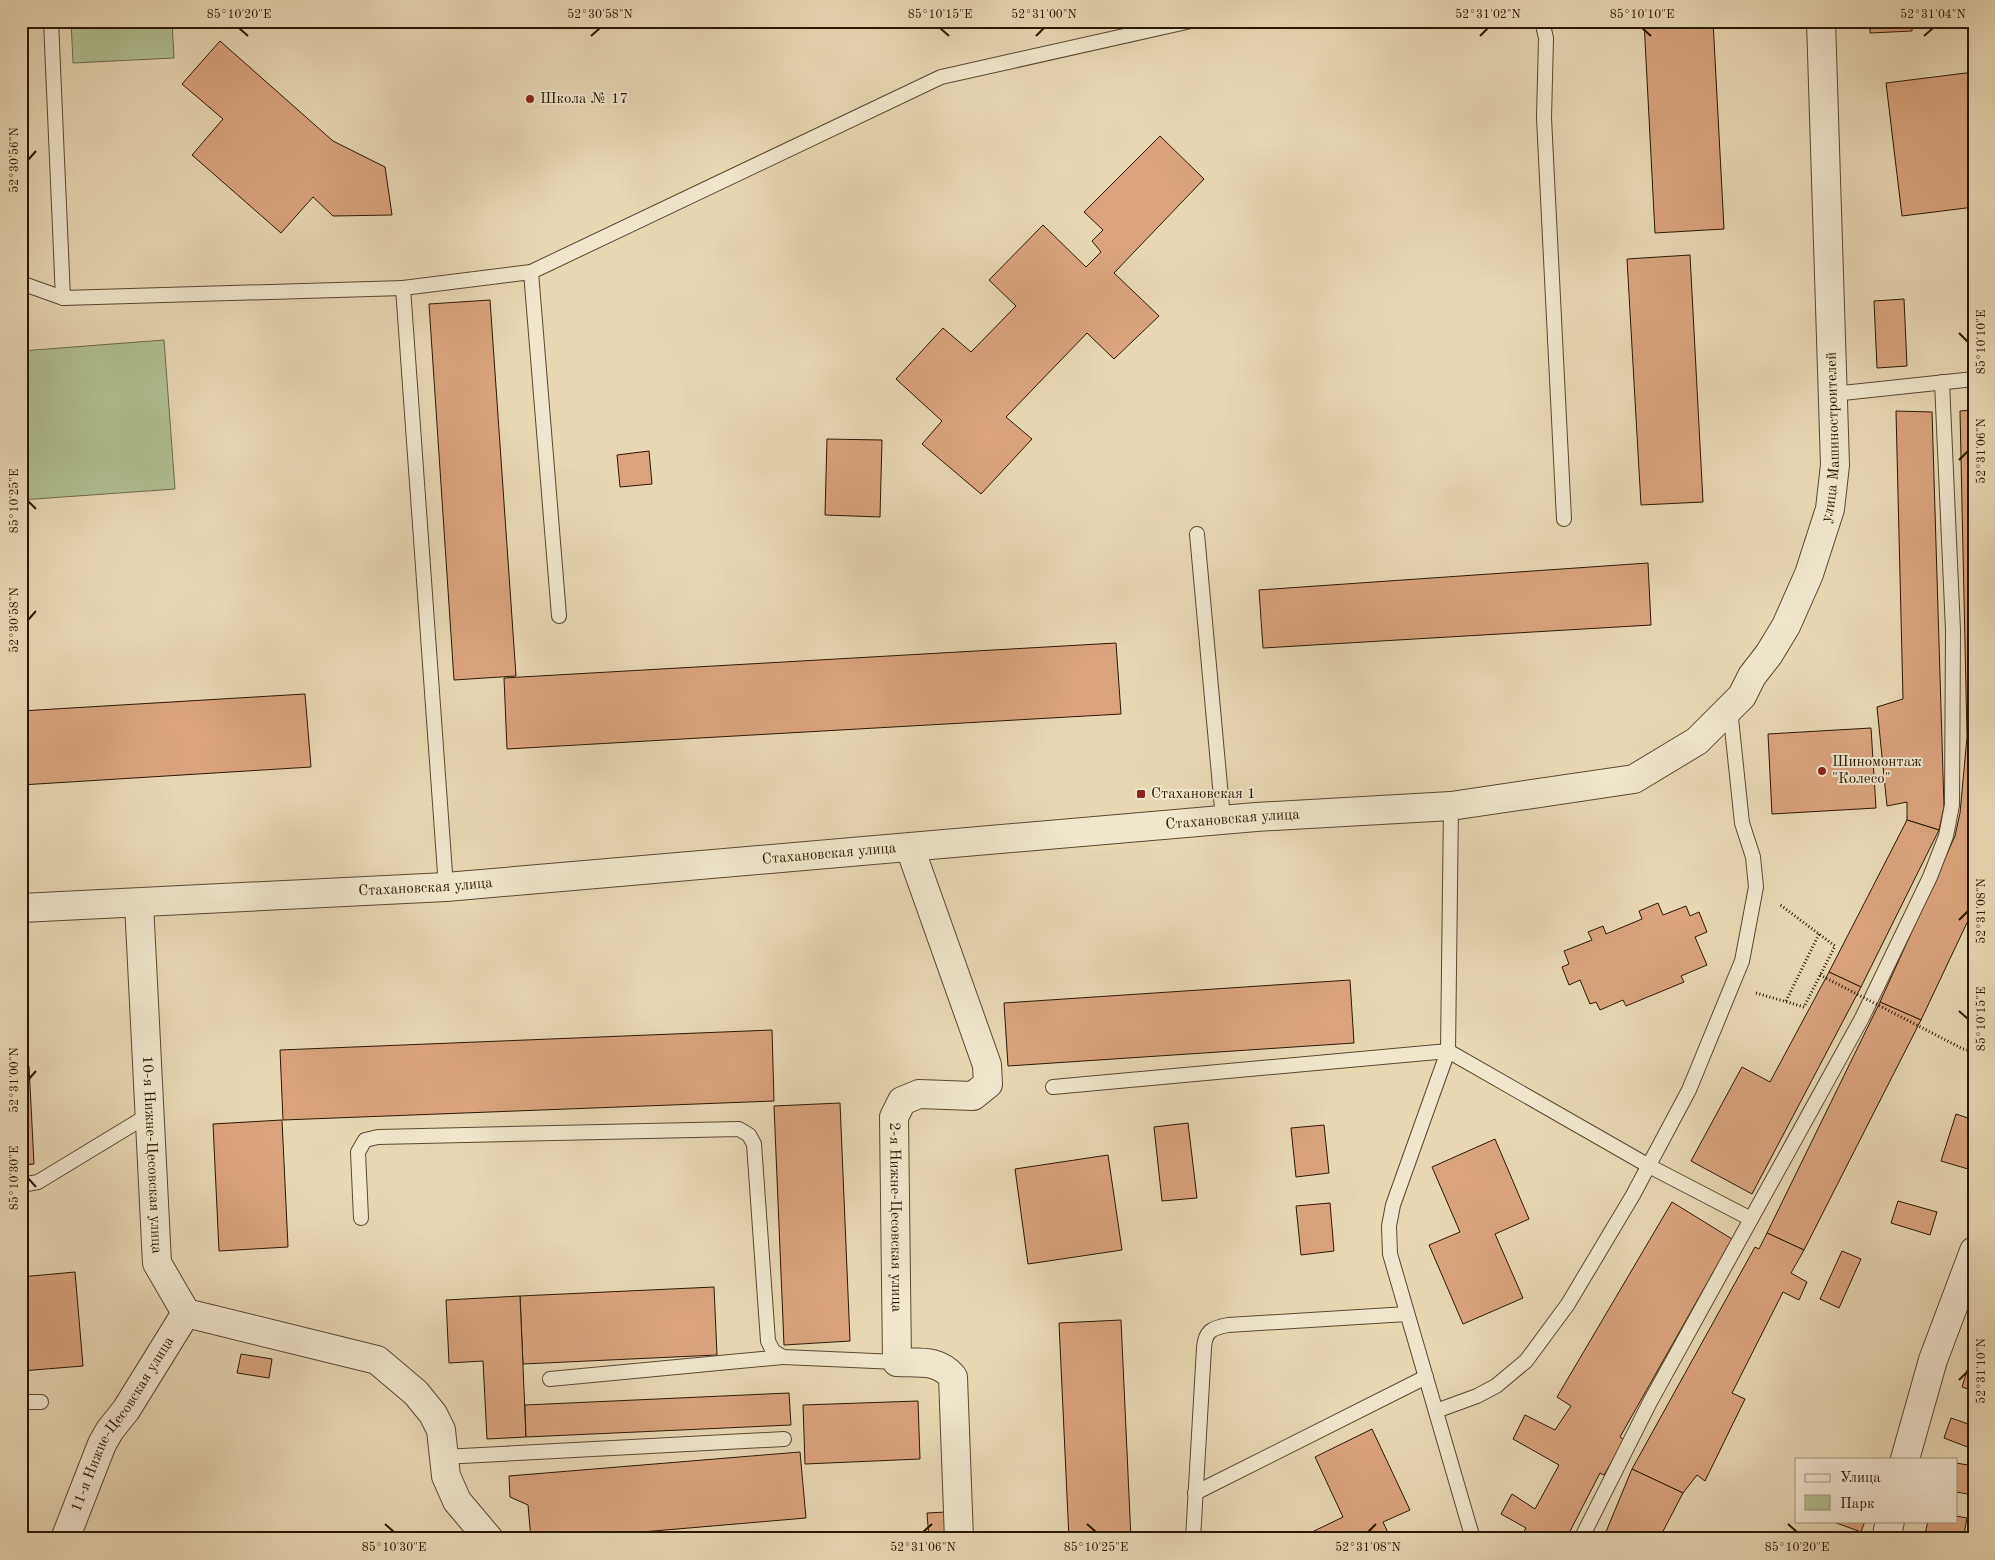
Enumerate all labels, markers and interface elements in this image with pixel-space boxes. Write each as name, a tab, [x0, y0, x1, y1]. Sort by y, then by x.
text: 85°10'20"E	[207, 8, 271, 21]
text: 52°30'58"N	[567, 8, 633, 21]
text: 85°10'15"E	[908, 8, 972, 21]
text: 52°31'00"N	[1011, 8, 1077, 21]
text: 52°31'02"N	[1455, 8, 1521, 21]
text: 85°10'10"E	[1610, 8, 1674, 21]
text: 52°31'04"N	[1900, 8, 1966, 21]
place label: Школа № 17	[540, 92, 628, 107]
marker: Школа № 17	[524, 93, 536, 105]
text: 52°30'56"N	[8, 127, 21, 193]
text: 85°10'10"E	[1975, 310, 1988, 374]
street label: улица Машиностроителей	[1819, 352, 1843, 524]
text: 52°31'06"N	[1975, 418, 1988, 484]
text: 85°10'25"E	[8, 469, 21, 533]
text: 52°30'58"N	[8, 587, 21, 653]
place label: Шиномонтаж "Колесо"	[1832, 755, 1922, 787]
marker: Шиномонтаж "Колесо"	[1816, 765, 1828, 777]
place label: Стахановская 1	[1151, 787, 1256, 802]
marker: Стахановская 1	[1135, 788, 1147, 800]
street label: Стахановская улица	[1165, 807, 1301, 832]
street label: Стахановская улица	[761, 841, 897, 867]
street label: Стахановская улица	[358, 875, 494, 899]
text: 52°31'08"N	[1975, 878, 1988, 944]
text: 85°10'15"E	[1975, 987, 1988, 1051]
text: 52°31'00"N	[8, 1047, 21, 1113]
street label: 10-я Нижне-Цесовская улица	[139, 1055, 164, 1255]
street label: 2-я Нижне-Цесовская улица	[887, 1122, 904, 1313]
text: 85°10'30"E	[8, 1146, 21, 1210]
street label: 11-я Нижне-Цесовская улица	[69, 1334, 177, 1514]
text: 52°31'10"N	[1975, 1338, 1988, 1404]
legend	[1795, 1458, 1958, 1522]
text: Улица	[1840, 1471, 1881, 1486]
text: Парк	[1840, 1497, 1875, 1512]
text: 85°10'30"E	[362, 1541, 426, 1554]
text: 52°31'06"N	[890, 1541, 956, 1554]
text: 85°10'25"E	[1064, 1541, 1128, 1554]
text: 52°31'08"N	[1335, 1541, 1401, 1554]
text: 85°10'20"E	[1765, 1541, 1829, 1554]

